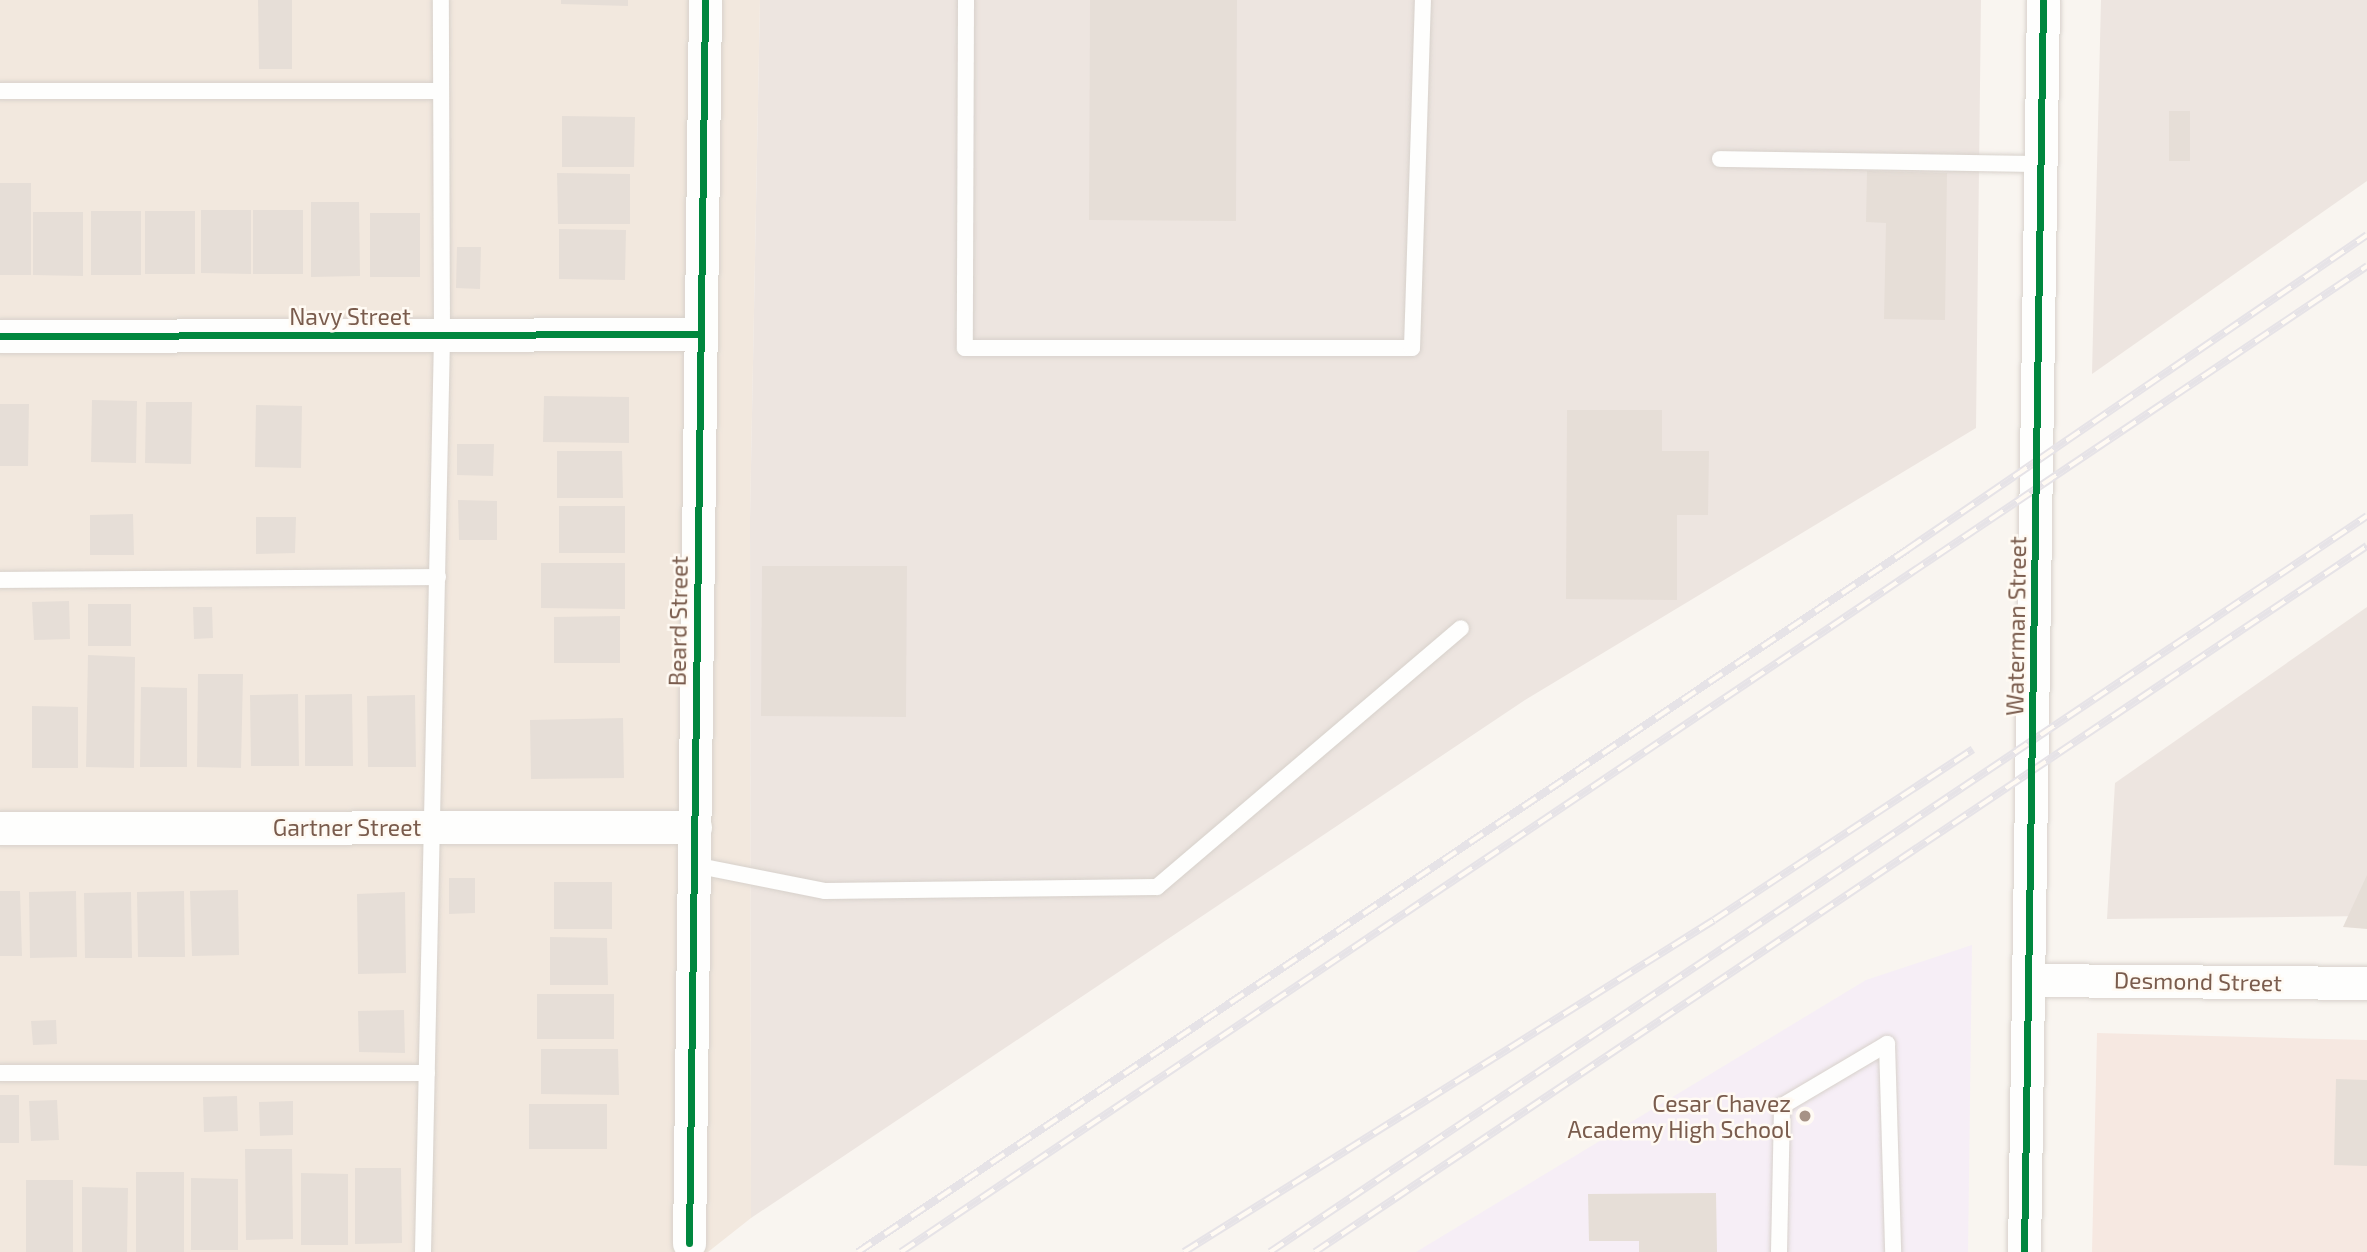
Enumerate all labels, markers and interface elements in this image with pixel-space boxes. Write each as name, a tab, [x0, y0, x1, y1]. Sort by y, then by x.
street label: Navy Street	[289, 302, 411, 330]
street label: Waterman Street	[2001, 536, 2031, 716]
street label: Beard Street	[663, 556, 693, 686]
street label: Gartner Street	[272, 813, 422, 841]
street label: Desmond Street	[2114, 966, 2282, 996]
place label: Cesar Chavez Academy High School	[1567, 1089, 1791, 1143]
marker: Cesar Chavez Academy High School	[1797, 1108, 1813, 1124]

